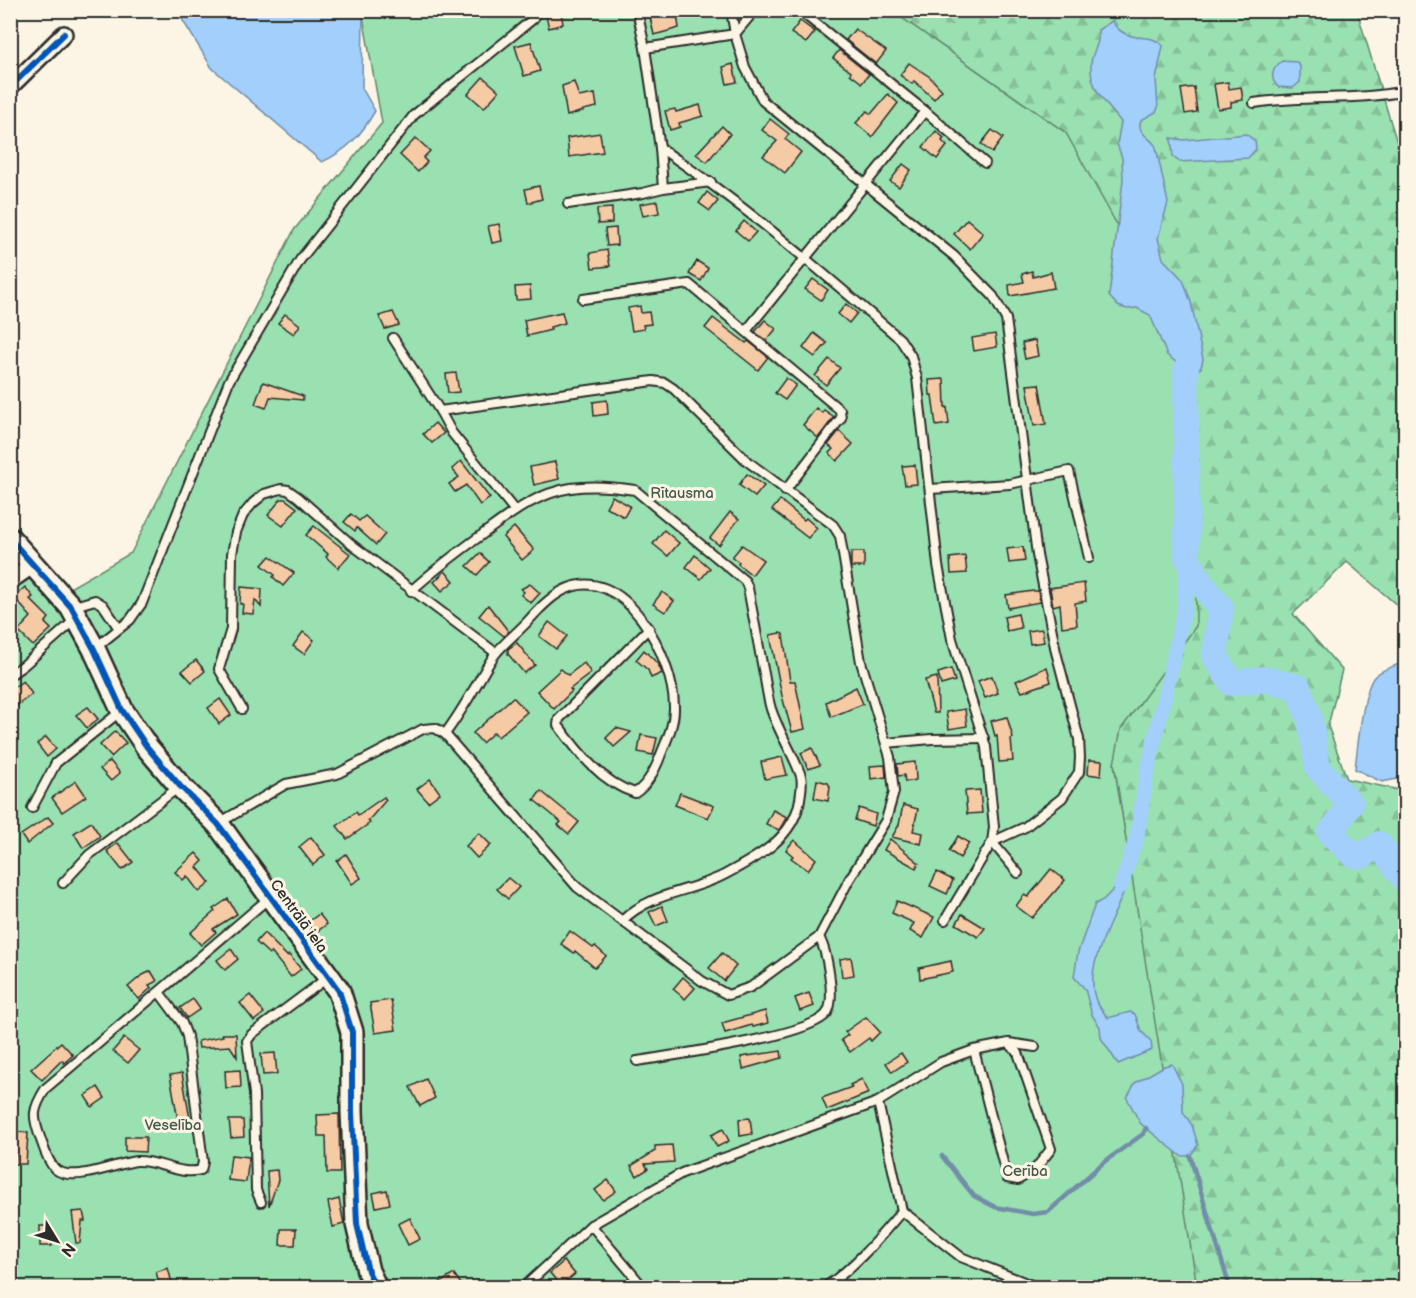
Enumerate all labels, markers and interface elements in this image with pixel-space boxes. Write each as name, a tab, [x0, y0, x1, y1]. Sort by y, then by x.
park label: Rītausma	[650, 484, 714, 503]
street label: Centrālā iela	[266, 876, 332, 957]
park label: Veselība	[144, 1116, 202, 1135]
park label: Cerība	[1002, 1162, 1048, 1181]
north arrow	[27, 1211, 87, 1271]
text: N	[56, 1239, 79, 1260]

